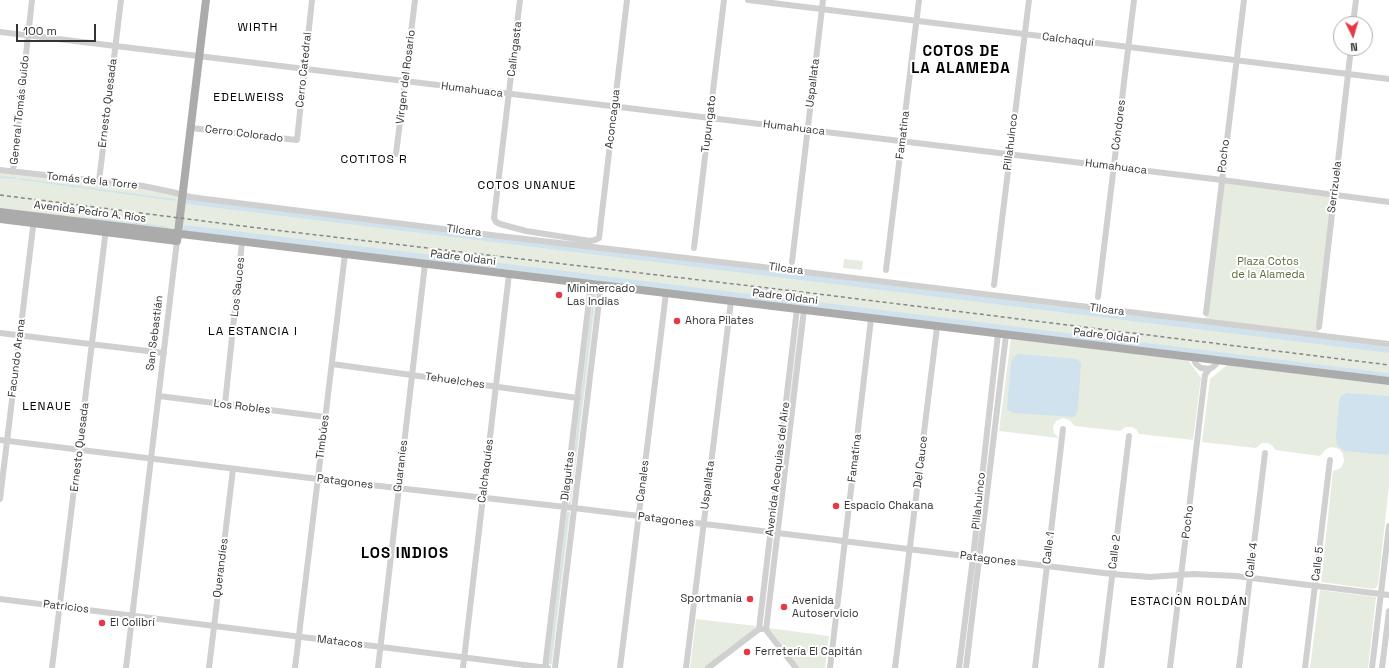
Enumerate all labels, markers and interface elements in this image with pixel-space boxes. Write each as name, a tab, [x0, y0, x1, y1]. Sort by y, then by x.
scale bar	[18, 16, 98, 42]
north arrow	[1333, 16, 1373, 56]
street label: Calingasta	[505, 20, 525, 78]
district label: WIRTH	[238, 21, 278, 35]
text: 100 m	[23, 23, 57, 39]
street label: Virgen del Rosario	[394, 29, 418, 125]
street label: Calchaqui	[1041, 30, 1095, 50]
street label: Cerro Catedral	[293, 32, 315, 108]
text: N	[1350, 40, 1358, 54]
district label: COTOS DE LA ALAMEDA	[911, 43, 1011, 78]
street label: General Tomás Guido	[8, 55, 32, 165]
street label: Ernesto Quesada	[96, 58, 120, 148]
street label: Uspallata	[803, 58, 823, 108]
street label: Humahuaca	[440, 80, 504, 100]
street label: Aconcagua	[603, 88, 623, 150]
district label: EDELWEISS	[213, 91, 285, 105]
street label: Tupungato	[699, 95, 719, 153]
street label: Cóndores	[1109, 99, 1129, 151]
street label: Famatina	[893, 110, 913, 160]
street label: Pillahuinco	[1001, 113, 1021, 171]
street label: Humahuaca	[762, 118, 826, 138]
street label: Cerro Colorado	[204, 123, 284, 145]
street label: Pocho	[1215, 139, 1233, 173]
district label: COTITOS R	[340, 153, 408, 167]
street label: Humahuaca	[1084, 157, 1148, 177]
street label: Serrizuela	[1325, 160, 1345, 214]
street label: Tomás de la Torre	[46, 170, 138, 192]
district label: COTOS UNANUE	[478, 179, 576, 193]
street label: Avenida Pedro A. Ríos	[33, 199, 147, 225]
street label: Tilcara	[446, 222, 482, 240]
street label: Padre Oldani	[429, 247, 497, 269]
park label: Plaza Cotos de la Alameda	[1231, 255, 1305, 281]
street label: Los Sauces	[228, 257, 248, 317]
street label: Tilcara	[768, 260, 804, 278]
place label: Minimercado Las Indias	[567, 282, 635, 308]
street label: Padre Oldani	[751, 286, 819, 308]
marker: Minimercado Las Indias	[554, 290, 564, 300]
street label: San Sebastián	[144, 295, 166, 371]
street label: Tilcara	[1089, 301, 1125, 319]
place label: Ahora Pilates	[685, 314, 754, 328]
marker: Ahora Pilates	[672, 316, 682, 326]
street label: Facundo Arana	[6, 318, 28, 398]
district label: LA ESTANCIA I	[208, 325, 298, 339]
street label: Padre Oldani	[1072, 325, 1140, 347]
street label: Tehuelches	[424, 370, 486, 392]
street label: Los Robles	[213, 397, 271, 417]
district label: LENAUE	[22, 400, 72, 414]
street label: Avenida Acequias del Aire	[763, 401, 793, 537]
street label: Ernesto Quesada	[68, 402, 92, 492]
street label: Timbúes	[314, 414, 332, 460]
street label: Famatina	[845, 433, 865, 483]
street label: Del Cauce	[911, 435, 931, 489]
street label: Calchaquíes	[476, 438, 496, 504]
street label: Guaraníes	[391, 439, 411, 493]
street label: Diaguitas	[558, 451, 578, 501]
street label: Canales	[634, 460, 652, 502]
street label: Uspallata	[698, 460, 718, 510]
street label: Patagones	[316, 472, 374, 492]
street label: Pillahuinco	[969, 472, 989, 530]
place label: Espacio Chakana	[844, 499, 933, 513]
marker: Espacio Chakana	[831, 501, 841, 511]
street label: Pocho	[1179, 505, 1197, 539]
street label: Patagones	[637, 510, 695, 530]
street label: Calle 1	[1040, 531, 1058, 565]
street label: Calle 2	[1106, 534, 1124, 570]
street label: Querandíes	[211, 538, 231, 598]
street label: Calle 4	[1243, 542, 1261, 578]
district label: LOS INDIOS	[361, 545, 449, 563]
street label: Calle 5	[1309, 546, 1327, 582]
street label: Patagones	[959, 549, 1017, 569]
place label: Sportmanía	[681, 592, 742, 606]
marker: Sportmanía	[745, 594, 755, 604]
place label: Avenida Autoservicio	[792, 594, 858, 620]
district label: ESTACIÓN ROLDÁN	[1130, 595, 1248, 609]
street label: Patricios	[42, 598, 90, 616]
marker: Avenida Autoservicio	[779, 602, 789, 612]
place label: El Colibrí	[110, 616, 155, 630]
marker: El Colibrí	[97, 618, 107, 628]
street label: Matacos	[316, 633, 364, 651]
place label: Ferretería El Capitán	[755, 645, 862, 659]
marker: Ferretería El Capitán	[742, 647, 752, 657]

